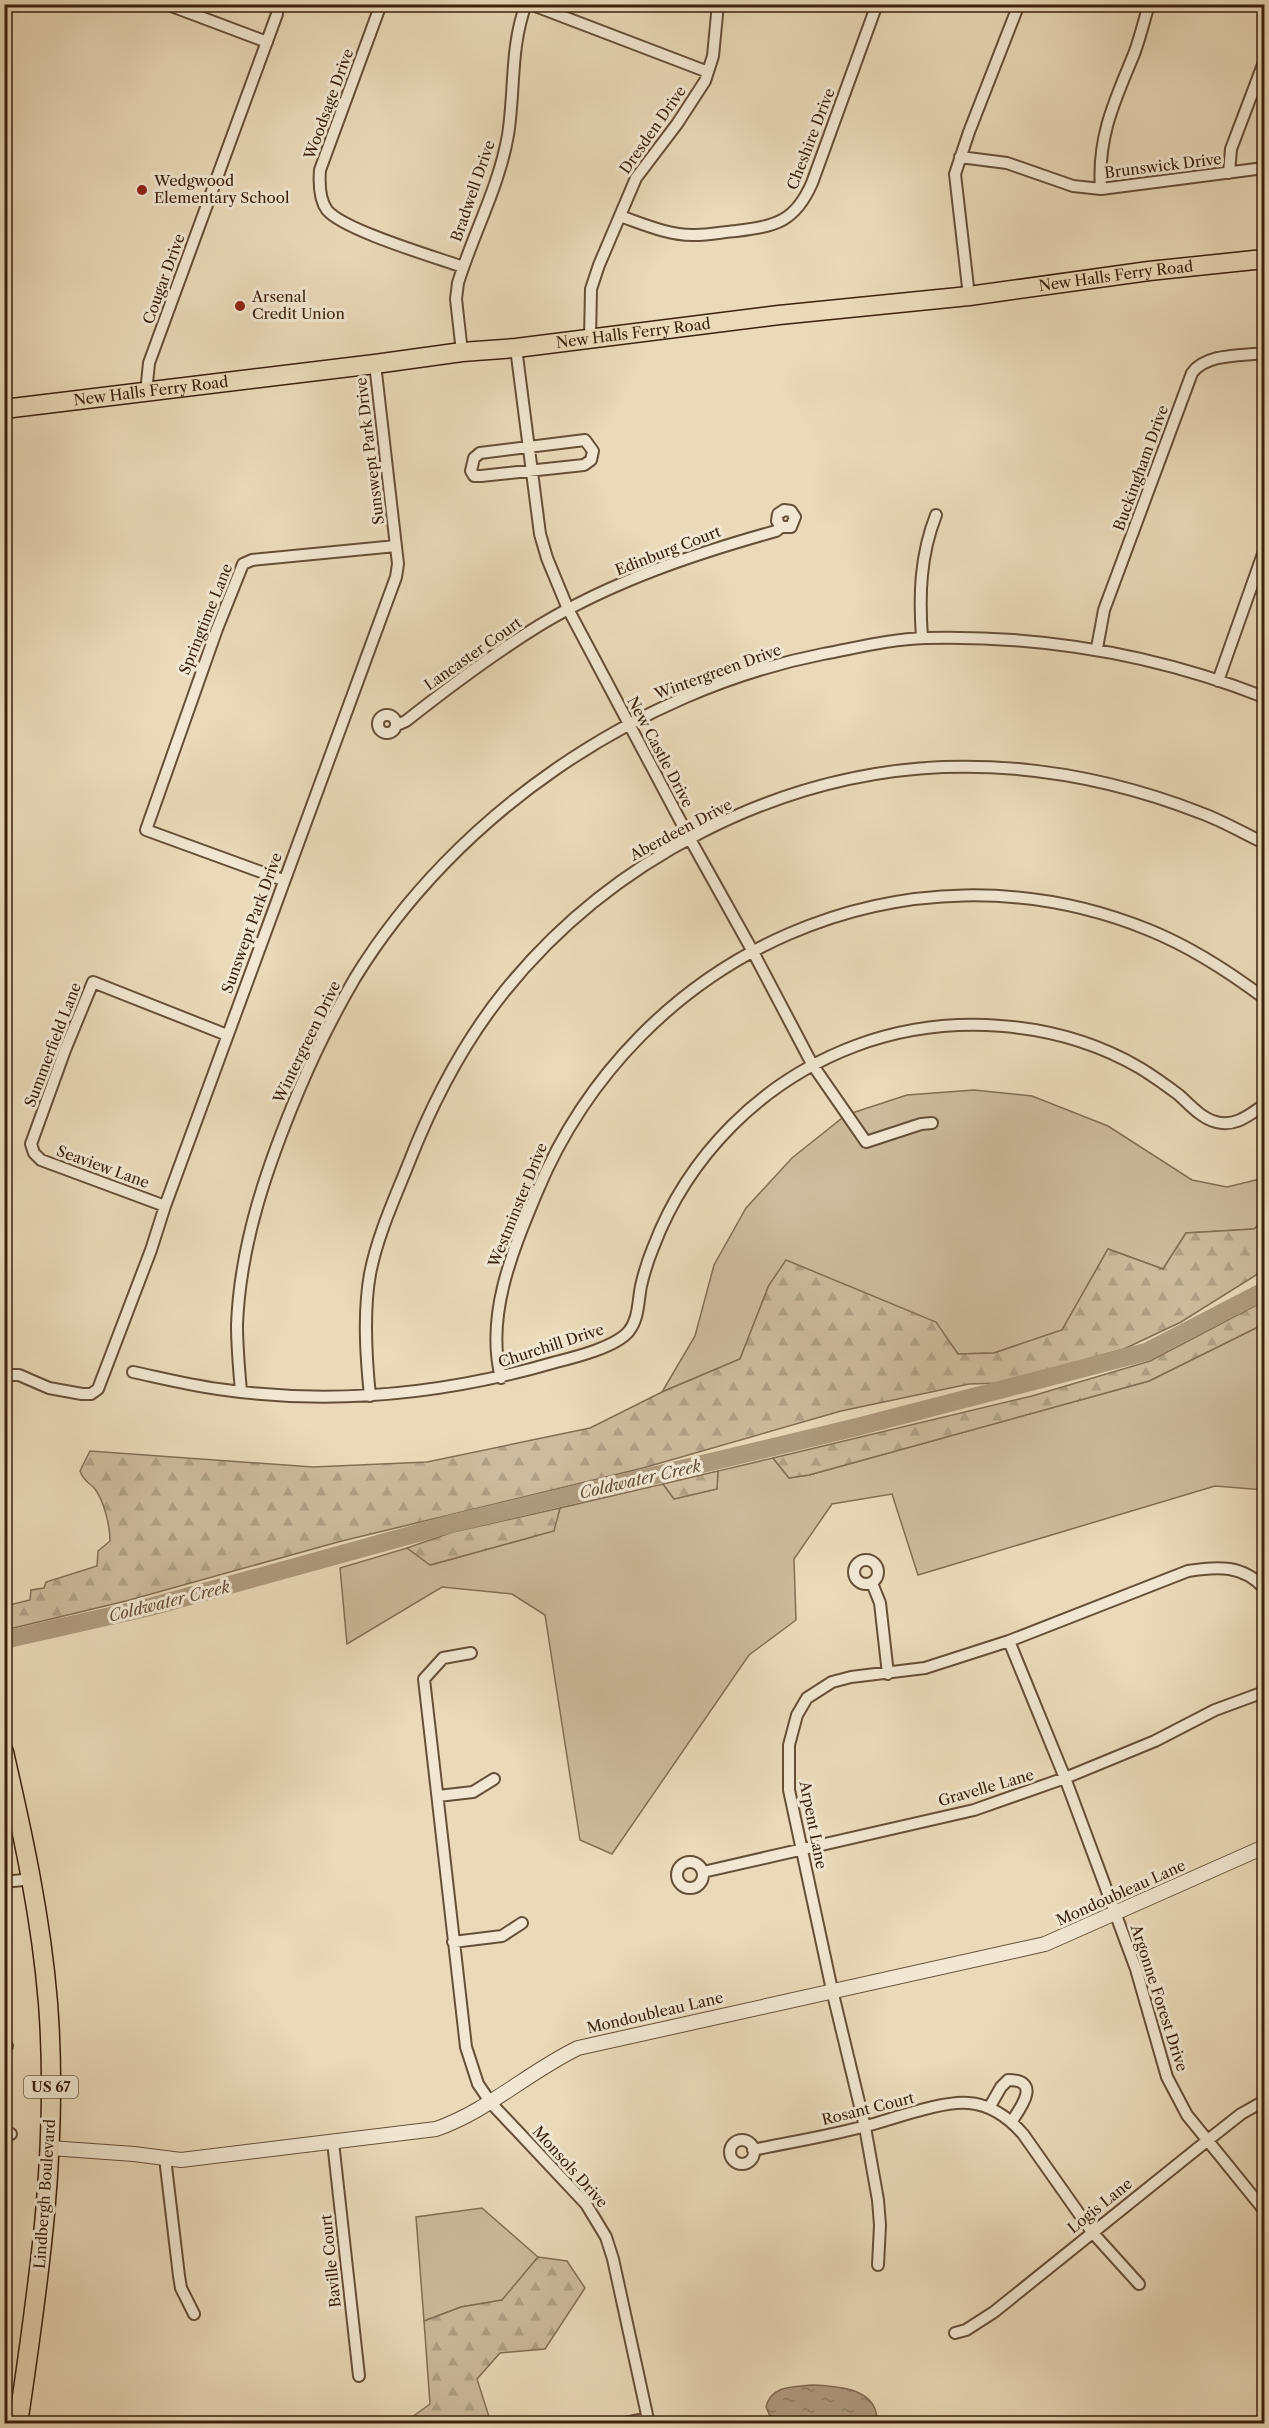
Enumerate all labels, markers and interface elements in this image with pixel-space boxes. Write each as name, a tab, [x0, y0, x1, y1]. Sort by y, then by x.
street label: Woodsage Drive	[299, 46, 357, 163]
street label: Dresden Drive	[615, 82, 690, 177]
street label: Cheshire Drive	[782, 85, 839, 192]
street label: Bradwell Drive	[446, 138, 499, 244]
street label: Brunswick Drive	[1103, 149, 1223, 182]
place label: Wedgwood Elementary School	[153, 171, 290, 207]
marker: Wedgwood Elementary School	[135, 183, 149, 197]
street label: Cougar Drive	[138, 231, 189, 327]
street label: New Halls Ferry Road	[1038, 256, 1194, 295]
place label: Arsenal Credit Union	[251, 287, 345, 323]
marker: Arsenal Credit Union	[233, 299, 247, 313]
street label: New Halls Ferry Road	[555, 314, 712, 352]
street label: New Halls Ferry Road	[73, 372, 229, 409]
street label: Sunswept Park Drive	[351, 376, 388, 526]
street label: Buckingham Drive	[1109, 402, 1172, 533]
street label: Edinburg Court	[612, 521, 724, 579]
street label: Springtime Lane	[175, 560, 236, 677]
street label: Lancaster Court	[420, 613, 526, 694]
street label: Wintergreen Drive	[651, 640, 784, 704]
street label: New Castle Drive	[623, 693, 698, 811]
street label: Aberdeen Drive	[626, 795, 735, 865]
street label: Sunswept Park Drive	[217, 850, 286, 996]
street label: Wintergreen Drive	[268, 978, 344, 1107]
street label: Summerfield Lane	[20, 980, 85, 1110]
street label: Westminster Drive	[484, 1140, 551, 1271]
street label: Seaview Lane	[54, 1141, 152, 1192]
street label: Churchill Drive	[496, 1319, 606, 1372]
water label: Coldwater Creek	[577, 1455, 703, 1503]
water label: Coldwater Creek	[106, 1576, 232, 1626]
street label: Gravelle Lane	[936, 1765, 1036, 1810]
street label: Arpent Lane	[795, 1778, 831, 1871]
street label: Mondoubleau Lane	[1053, 1855, 1188, 1930]
street label: Argonne Forest Drive	[1126, 1921, 1192, 2074]
street label: Mondoubleau Lane	[585, 1988, 725, 2037]
road number: US 67	[24, 2076, 78, 2098]
street label: Rosant Court	[820, 2088, 917, 2129]
street label: Lindbergh Boulevard	[30, 2118, 59, 2270]
street label: Monsols Drive	[529, 2122, 612, 2211]
street label: Logis Lane	[1064, 2174, 1136, 2237]
street label: Baville Court	[316, 2213, 345, 2309]

